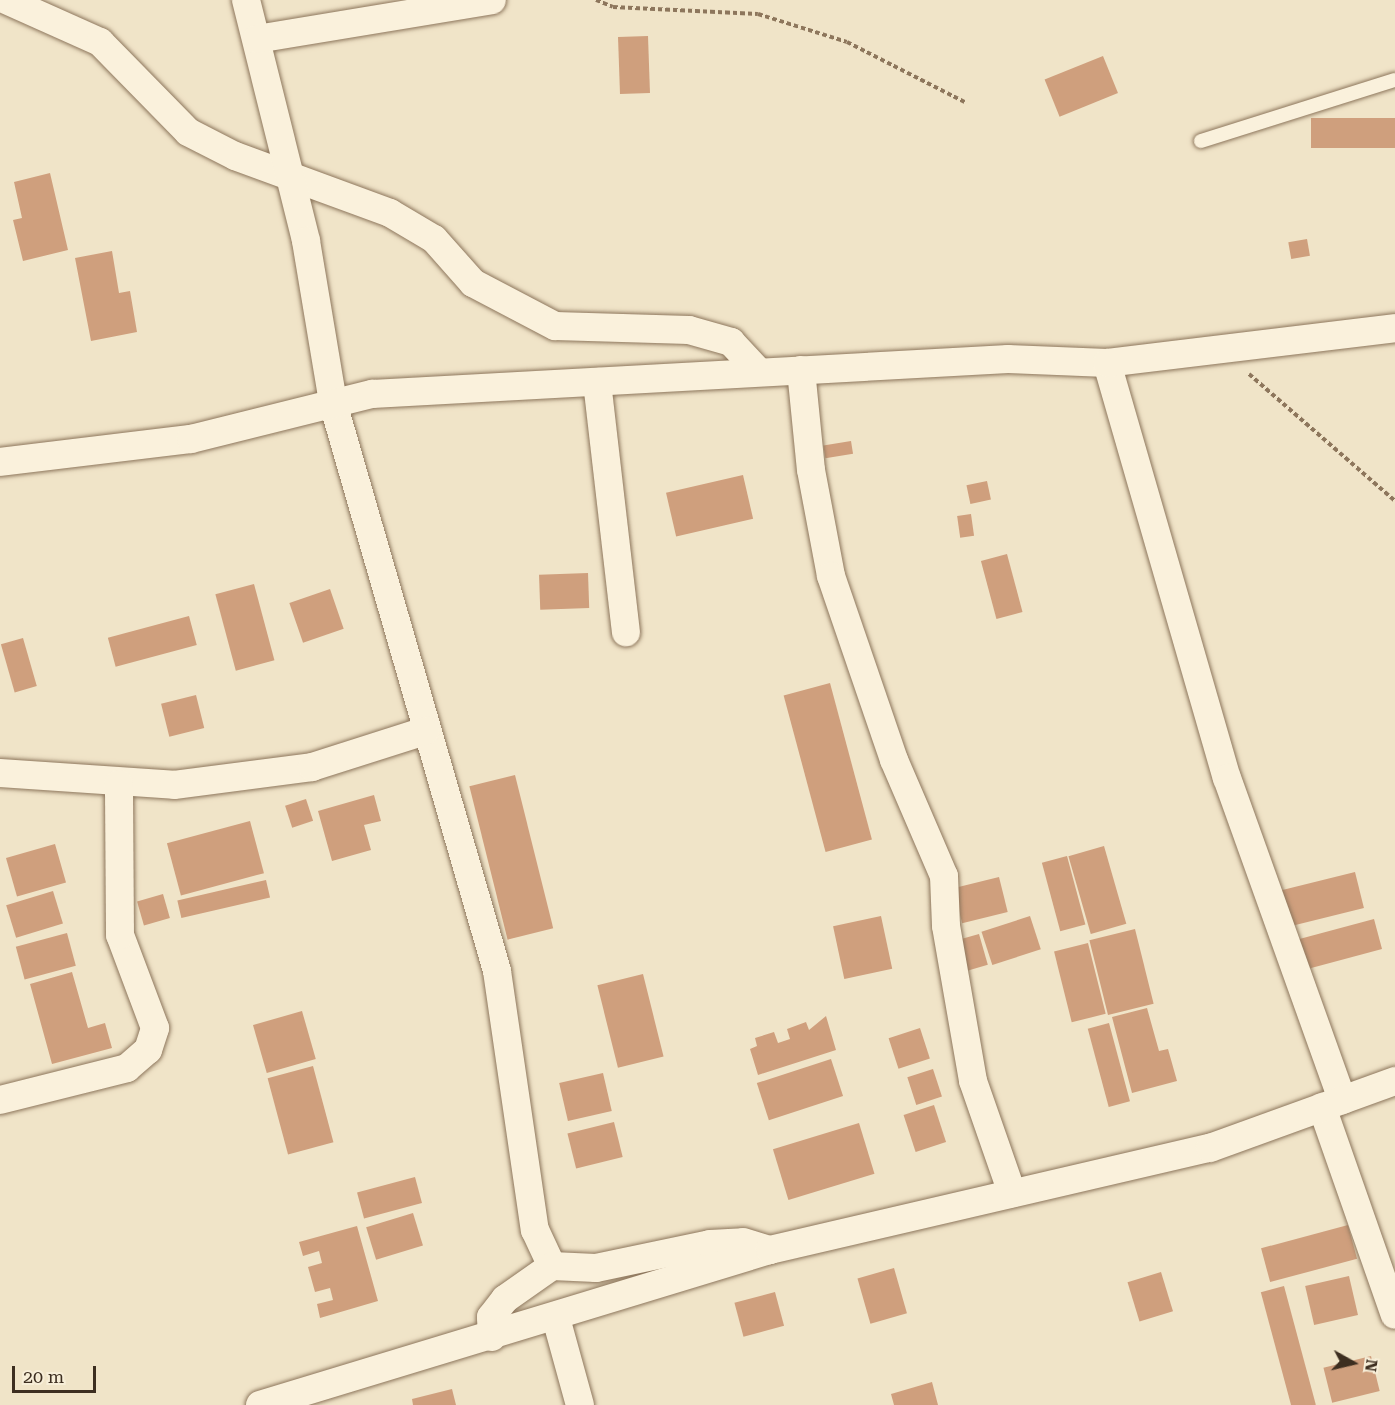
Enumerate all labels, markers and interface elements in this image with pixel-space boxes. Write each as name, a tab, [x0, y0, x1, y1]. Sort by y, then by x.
north arrow	[1323, 1333, 1383, 1393]
scale bar	[15, 1354, 99, 1392]
text: N	[1361, 1358, 1382, 1373]
text: 20 m	[23, 1366, 64, 1387]

